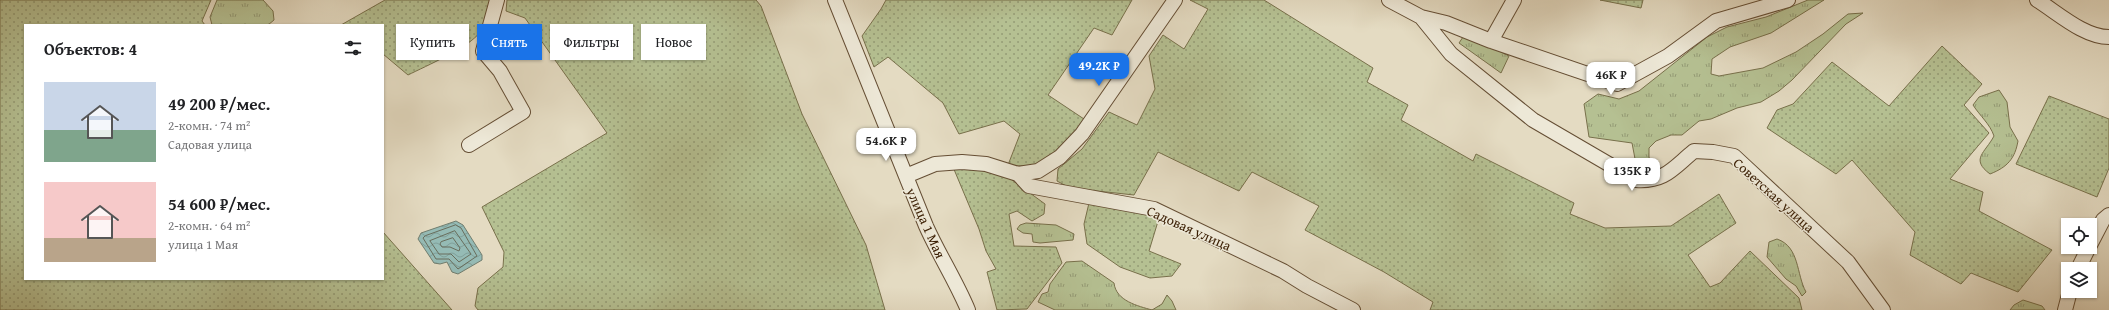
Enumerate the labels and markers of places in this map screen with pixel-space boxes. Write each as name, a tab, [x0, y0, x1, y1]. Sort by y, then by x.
pin: 49.2K ₽	[1062, 53, 1136, 87]
pin: 46K ₽	[1583, 62, 1639, 96]
pin: 54.6K ₽	[849, 128, 923, 162]
pin: 135K ₽	[1599, 158, 1665, 192]

